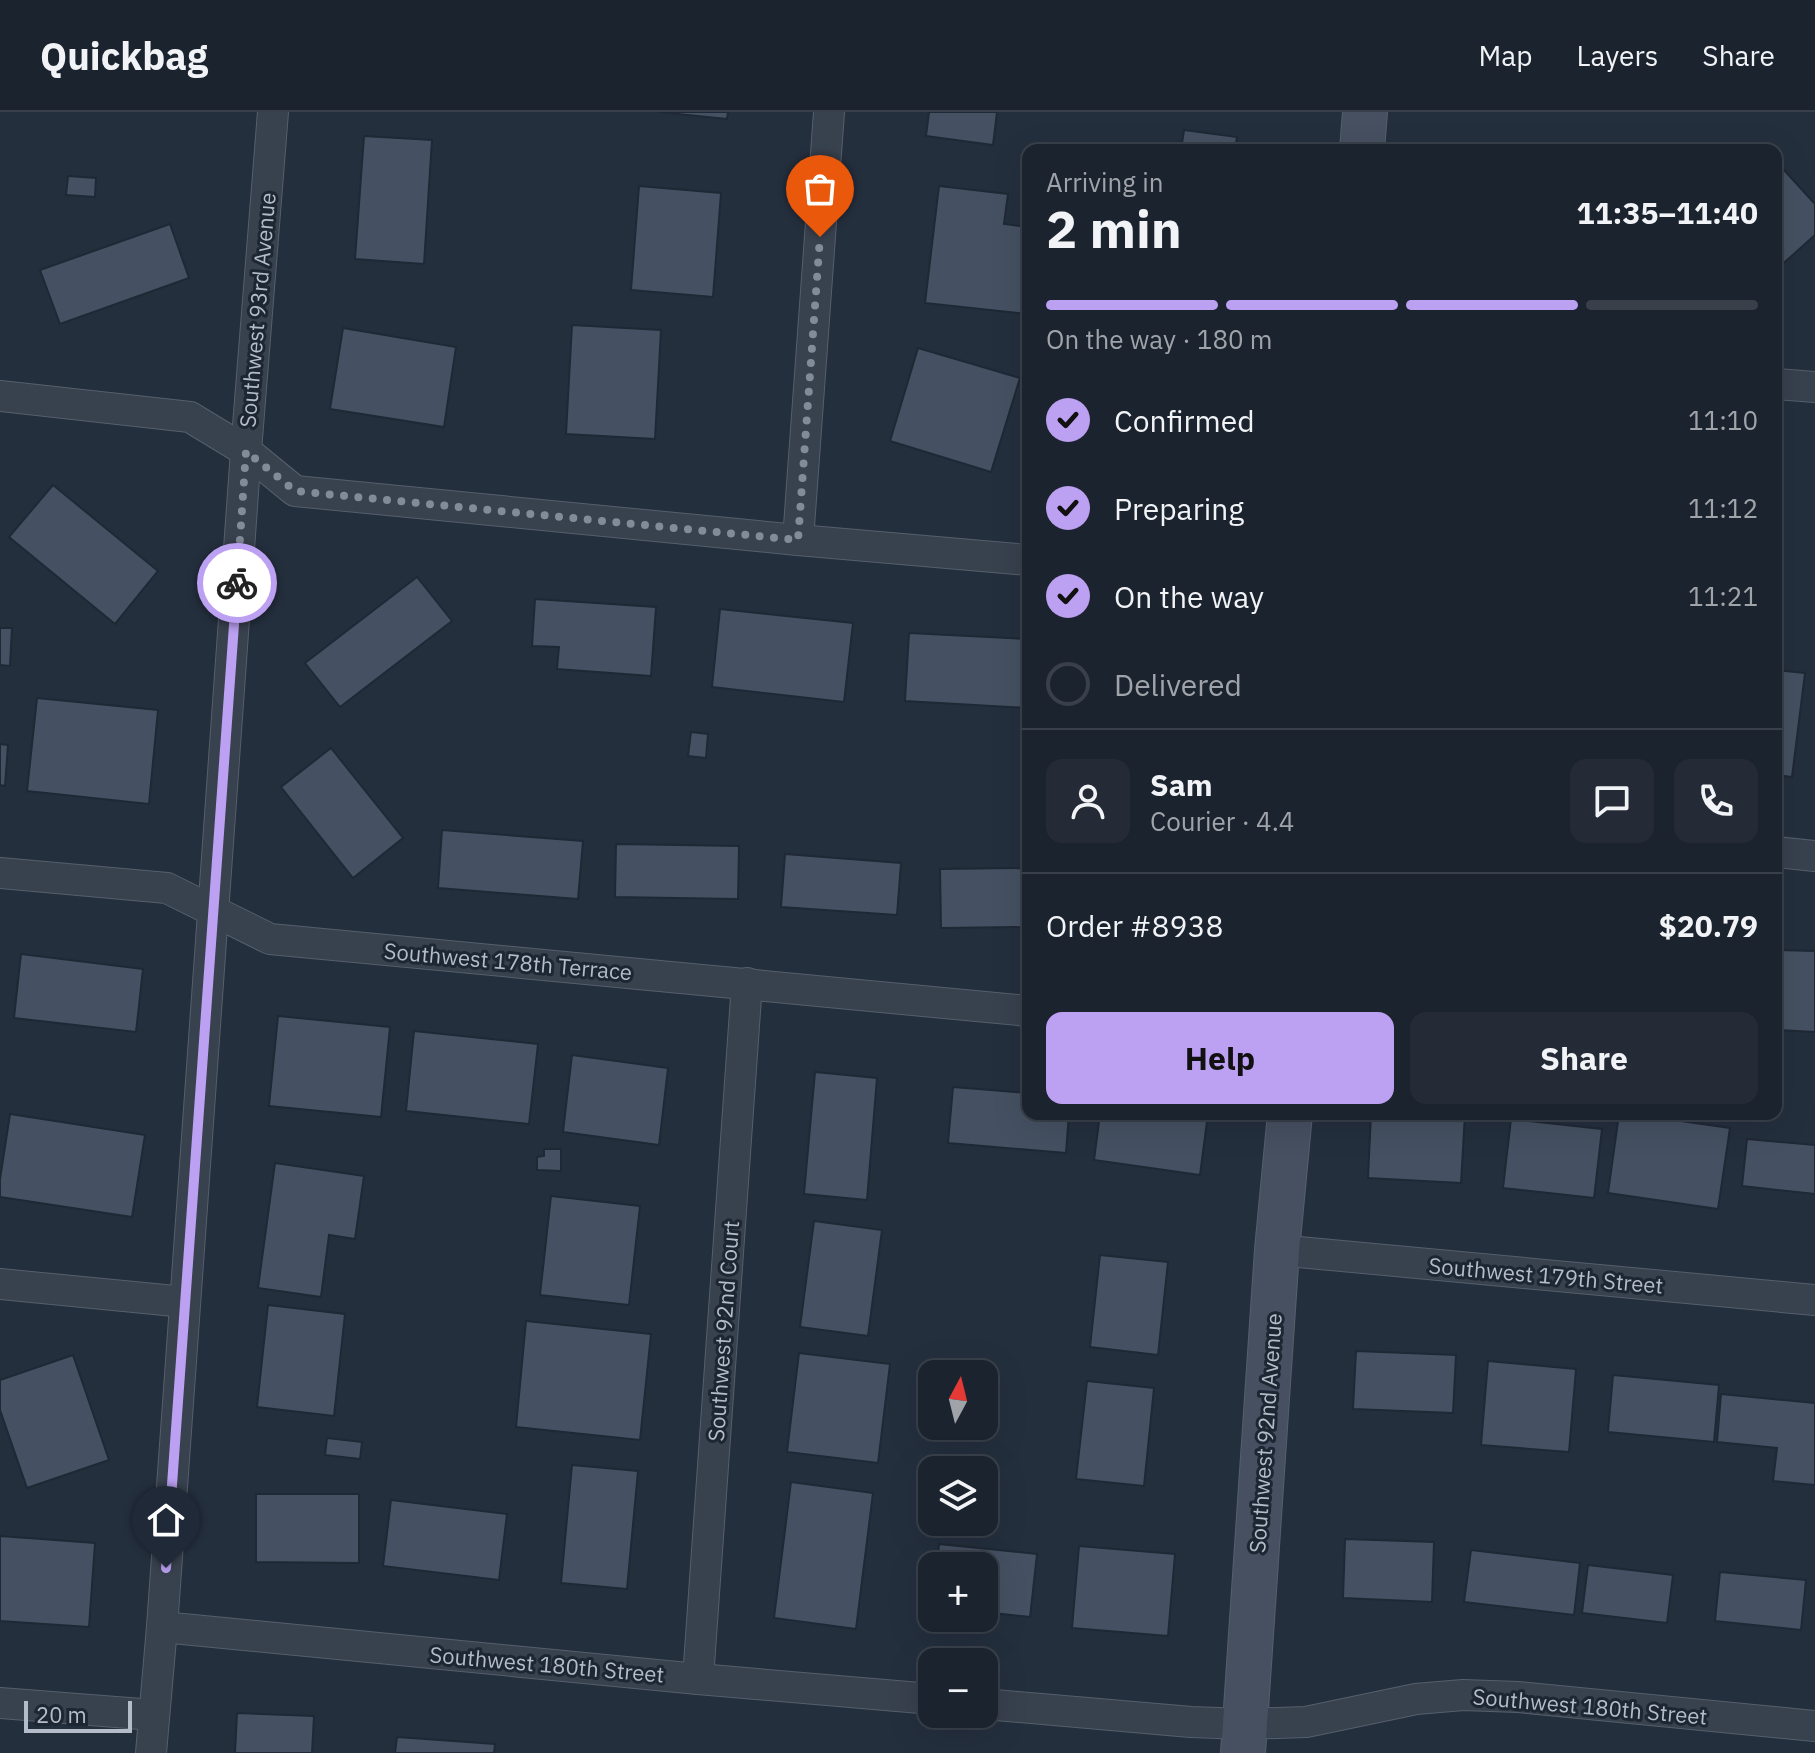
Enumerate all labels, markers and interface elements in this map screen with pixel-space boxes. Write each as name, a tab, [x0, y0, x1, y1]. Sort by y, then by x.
text: Quickbag	[40, 31, 208, 80]
text: Map	[1478, 37, 1532, 74]
text: Layers	[1576, 37, 1658, 74]
text: Share	[1702, 37, 1775, 74]
pin	[786, 155, 854, 237]
text: Arriving in	[1046, 165, 1163, 199]
icon: bag	[798, 167, 842, 211]
street label: Southwest 93rd Avenue	[232, 191, 282, 429]
text: 11:35–11:40	[1577, 193, 1758, 232]
text: 2 min	[1046, 195, 1182, 262]
text: On the way · 180 m	[1046, 322, 1272, 356]
icon: check	[1046, 398, 1090, 442]
text: Confirmed	[1114, 401, 1255, 440]
text: 11:10	[1688, 403, 1758, 437]
icon: check	[1046, 486, 1090, 530]
text: Preparing	[1114, 489, 1244, 528]
text: 11:12	[1688, 491, 1758, 525]
courier	[197, 543, 277, 623]
icon: bike	[215, 561, 259, 605]
icon: check	[1046, 574, 1090, 618]
text: On the way	[1114, 577, 1264, 616]
text: 11:21	[1688, 579, 1758, 613]
text: Delivered	[1114, 665, 1242, 704]
button: person	[1046, 759, 1130, 843]
button: chat	[1570, 759, 1654, 843]
button: phone	[1674, 759, 1758, 843]
text: Sam	[1150, 765, 1213, 804]
text: Courier · 4.4	[1150, 804, 1294, 838]
text: Order #8938	[1046, 906, 1223, 945]
text: $20.79	[1659, 906, 1758, 945]
street label: Southwest 178th Terrace	[383, 936, 633, 986]
button: Help	[1046, 1012, 1394, 1104]
button: Share	[1410, 1012, 1758, 1104]
street label: Southwest 92nd Court	[701, 1220, 745, 1442]
street label: Southwest 179th Street	[1427, 1250, 1665, 1300]
street label: Southwest 92nd Avenue	[1242, 1312, 1288, 1554]
north arrow	[918, 1360, 998, 1440]
map controls	[918, 1360, 998, 1728]
button: layers	[918, 1456, 998, 1536]
pin	[132, 1486, 200, 1568]
icon: home	[144, 1498, 188, 1542]
button: +	[918, 1552, 998, 1632]
street label: Southwest 180th Street	[428, 1639, 666, 1689]
button: −	[918, 1648, 998, 1728]
street label: Southwest 180th Street	[1471, 1681, 1709, 1731]
scale bar	[24, 1697, 132, 1733]
text: 20 m	[36, 1700, 87, 1729]

